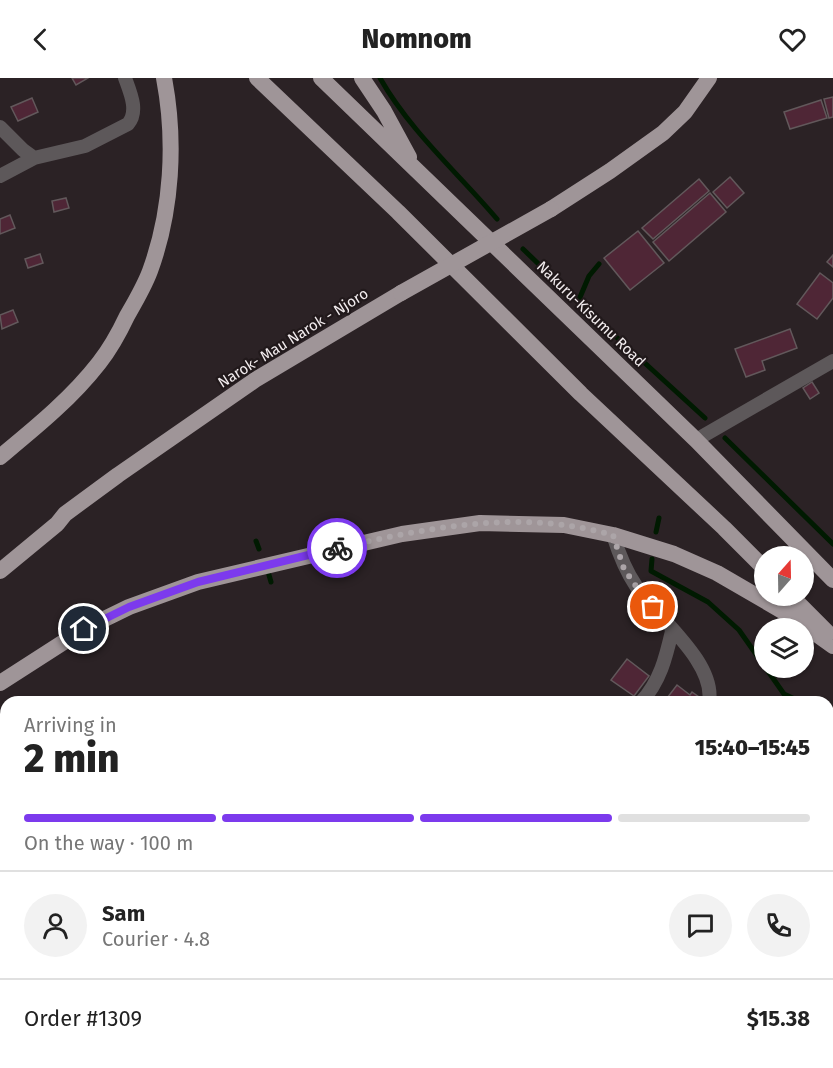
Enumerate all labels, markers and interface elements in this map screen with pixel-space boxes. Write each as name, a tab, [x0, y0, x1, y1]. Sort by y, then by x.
icon: back	[24, 23, 57, 56]
text: Nomnom	[361, 23, 472, 55]
icon: heart	[776, 23, 809, 56]
street label: Nakuru-Kisumu Road	[533, 257, 649, 371]
street label: Narok- Mau Narok - Njoro	[215, 284, 371, 392]
courier	[307, 518, 367, 578]
icon: bike	[321, 532, 354, 565]
north arrow	[754, 546, 814, 606]
map controls	[754, 546, 814, 678]
pin	[627, 581, 678, 632]
icon: bag	[636, 590, 669, 623]
pin	[58, 603, 109, 654]
icon: home	[67, 612, 100, 645]
button: layers	[754, 618, 814, 678]
text: Arriving in	[24, 713, 117, 737]
text: 15:40–15:45	[695, 734, 810, 761]
text: 2 min	[24, 736, 120, 782]
text: On the way · 100 m	[24, 831, 193, 855]
button: person	[24, 894, 87, 957]
button: chat	[669, 894, 732, 957]
button: phone	[747, 894, 810, 957]
text: Sam	[102, 900, 145, 927]
text: Courier · 4.8	[102, 927, 210, 951]
text: Order #1309	[24, 1005, 142, 1032]
text: $15.38	[747, 1005, 810, 1032]

